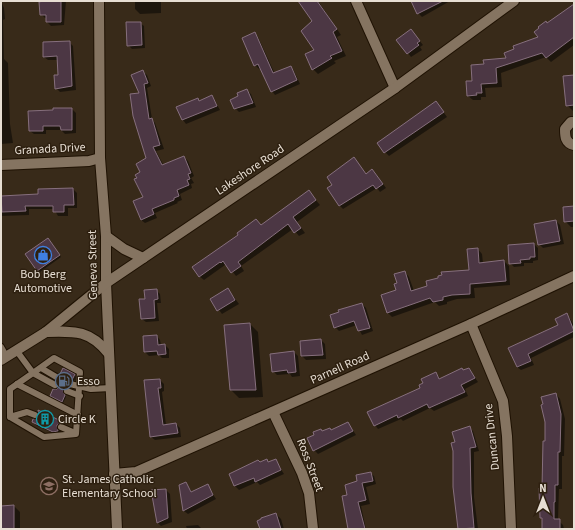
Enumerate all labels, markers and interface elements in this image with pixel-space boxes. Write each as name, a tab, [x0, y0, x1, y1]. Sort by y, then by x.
street label: Granada Drive	[14, 139, 86, 159]
street label: Lakeshore Road	[212, 141, 288, 199]
street label: Geneva Street	[84, 230, 102, 300]
shop icon: Bob Berg Automotive	[33, 245, 53, 265]
place label: Bob Berg Automotive	[14, 266, 72, 297]
street label: Parnell Road	[308, 347, 372, 389]
fuel station icon: Esso	[54, 371, 74, 391]
place label: Esso	[77, 373, 100, 390]
street label: Duncan Drive	[480, 403, 504, 471]
building icon: Circle K	[35, 409, 55, 429]
place label: Circle K	[58, 411, 96, 428]
street label: Ross Street	[292, 436, 328, 494]
place label: St. James Catholic Elementary School	[62, 471, 157, 502]
school or university icon: St. James Catholic Elementary School	[39, 476, 59, 496]
north arrow	[523, 478, 563, 518]
text: N	[539, 481, 547, 496]

